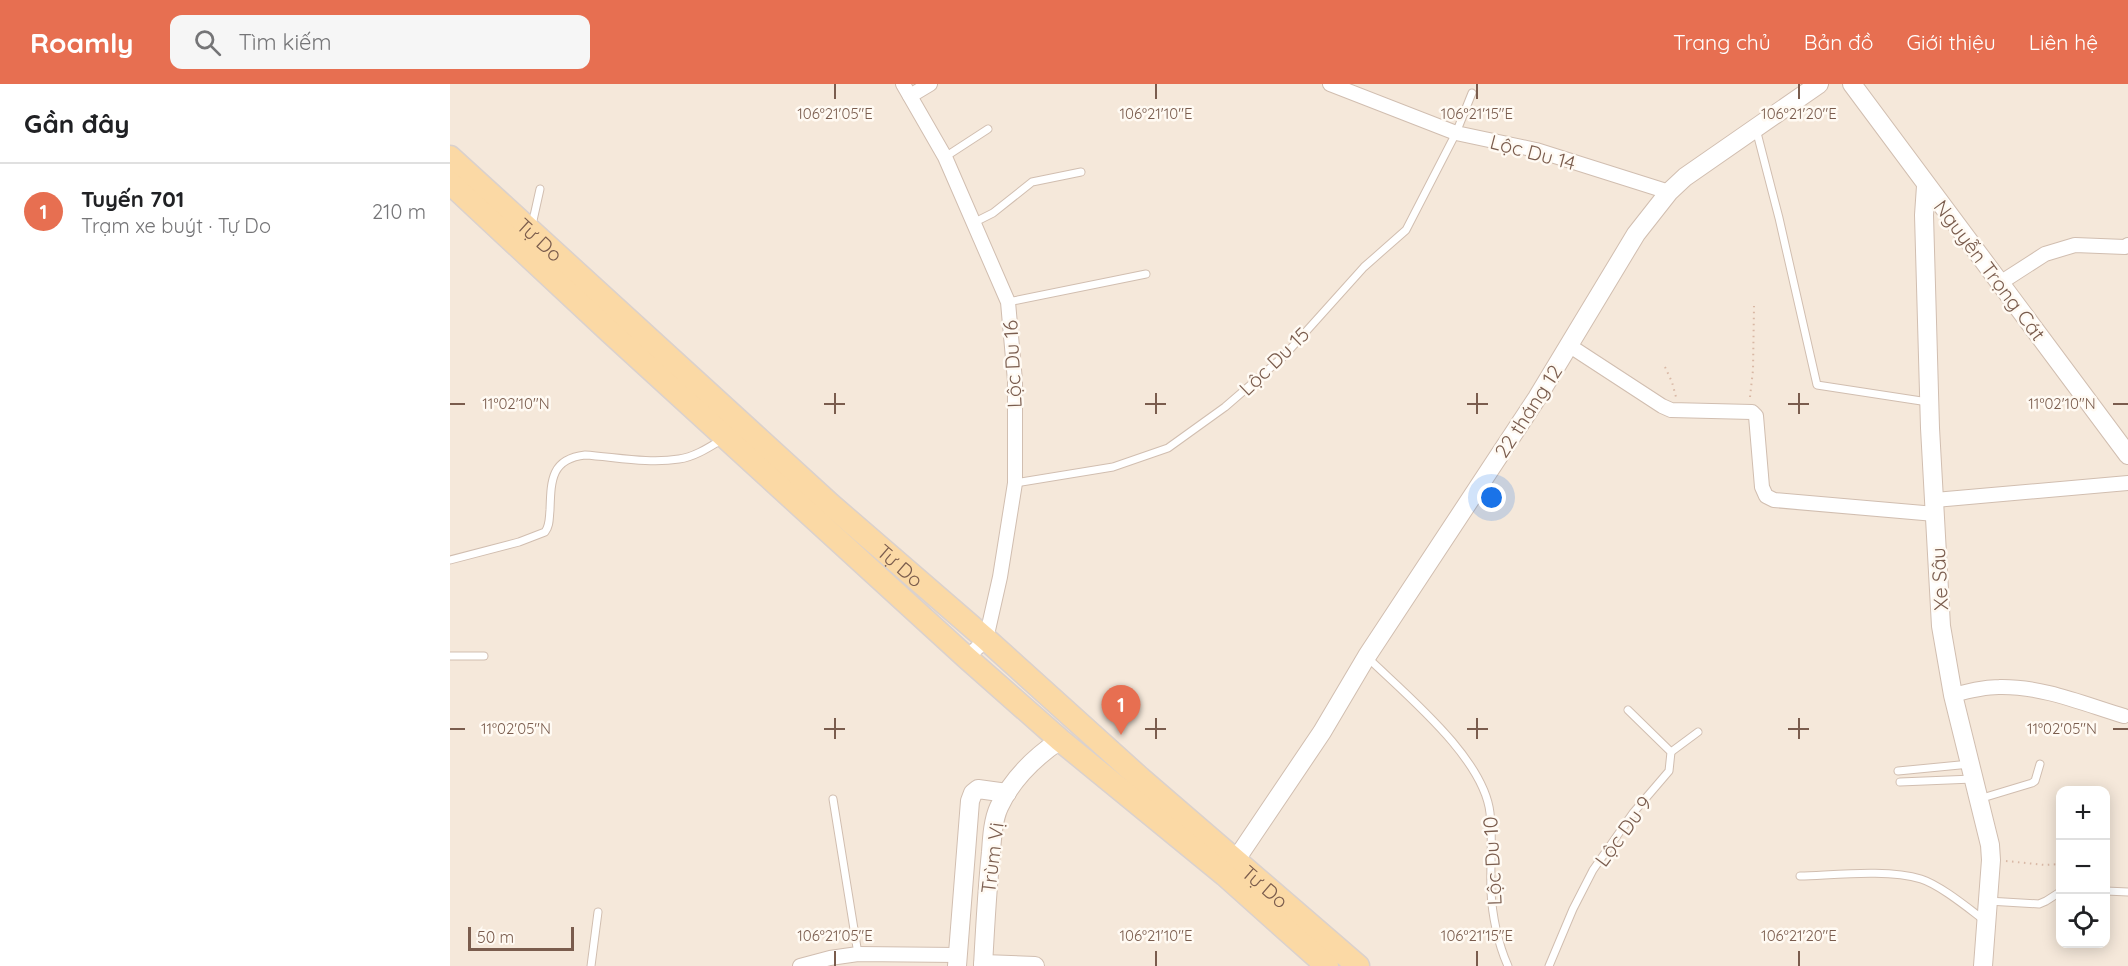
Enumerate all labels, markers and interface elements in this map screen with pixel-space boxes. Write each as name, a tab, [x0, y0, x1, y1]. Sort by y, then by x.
search box	[170, 15, 590, 69]
text: Roamly	[30, 25, 134, 60]
icon: search	[191, 26, 224, 59]
text: Tìm kiếm	[239, 28, 332, 56]
text: Trang chủ	[1673, 29, 1771, 55]
text: Bản đồ	[1804, 29, 1873, 55]
text: Giới thiệu	[1906, 29, 1996, 55]
text: Liên hệ	[2029, 29, 2098, 55]
text: 106°21'05"E	[797, 104, 873, 123]
text: 106°21'10"E	[1119, 104, 1193, 123]
text: 106°21'15"E	[1441, 104, 1513, 123]
text: 106°21'20"E	[1761, 104, 1837, 123]
text: Gần đây	[24, 107, 129, 140]
street label: Lộc Du 14	[1488, 129, 1578, 175]
text: Tuyến 701	[81, 185, 184, 213]
street label: Nguyễn Trọng Cát	[1929, 195, 2051, 346]
text: 1	[40, 199, 47, 224]
text: 210 m	[372, 199, 426, 224]
street label: Tự Do	[512, 212, 568, 266]
text: Trạm xe buýt · Tự Do	[81, 213, 271, 238]
street label: Lộc Du 16	[997, 319, 1027, 409]
street label: Lộc Du 15	[1234, 321, 1314, 401]
street label: 22 tháng 12	[1489, 360, 1567, 462]
text: 11°02'10"N	[482, 394, 550, 413]
text: 11°02'10"N	[2028, 394, 2096, 413]
your location	[1477, 483, 1506, 512]
street label: Tự Do	[872, 538, 929, 592]
street label: Xe Sâu	[1925, 547, 1953, 611]
pin: 1	[1102, 686, 1140, 735]
text: 11°02'05"N	[481, 719, 551, 738]
text: 11°02'05"N	[2027, 719, 2097, 738]
map controls	[2056, 786, 2110, 948]
button: +	[2056, 786, 2110, 840]
street label: Lộc Du 9	[1589, 791, 1657, 871]
street label: Lộc Du 10	[1477, 816, 1507, 906]
street label: Trùm Vị	[975, 821, 1009, 895]
button: −	[2056, 840, 2110, 894]
street label: Tự Do	[1237, 859, 1294, 913]
button: locate	[2056, 894, 2110, 948]
scale bar	[468, 924, 574, 952]
text: 106°21'05"E	[797, 926, 873, 945]
text: 106°21'10"E	[1119, 926, 1193, 945]
text: 106°21'15"E	[1441, 926, 1513, 945]
text: 106°21'20"E	[1761, 926, 1837, 945]
text: 50 m	[477, 927, 514, 947]

